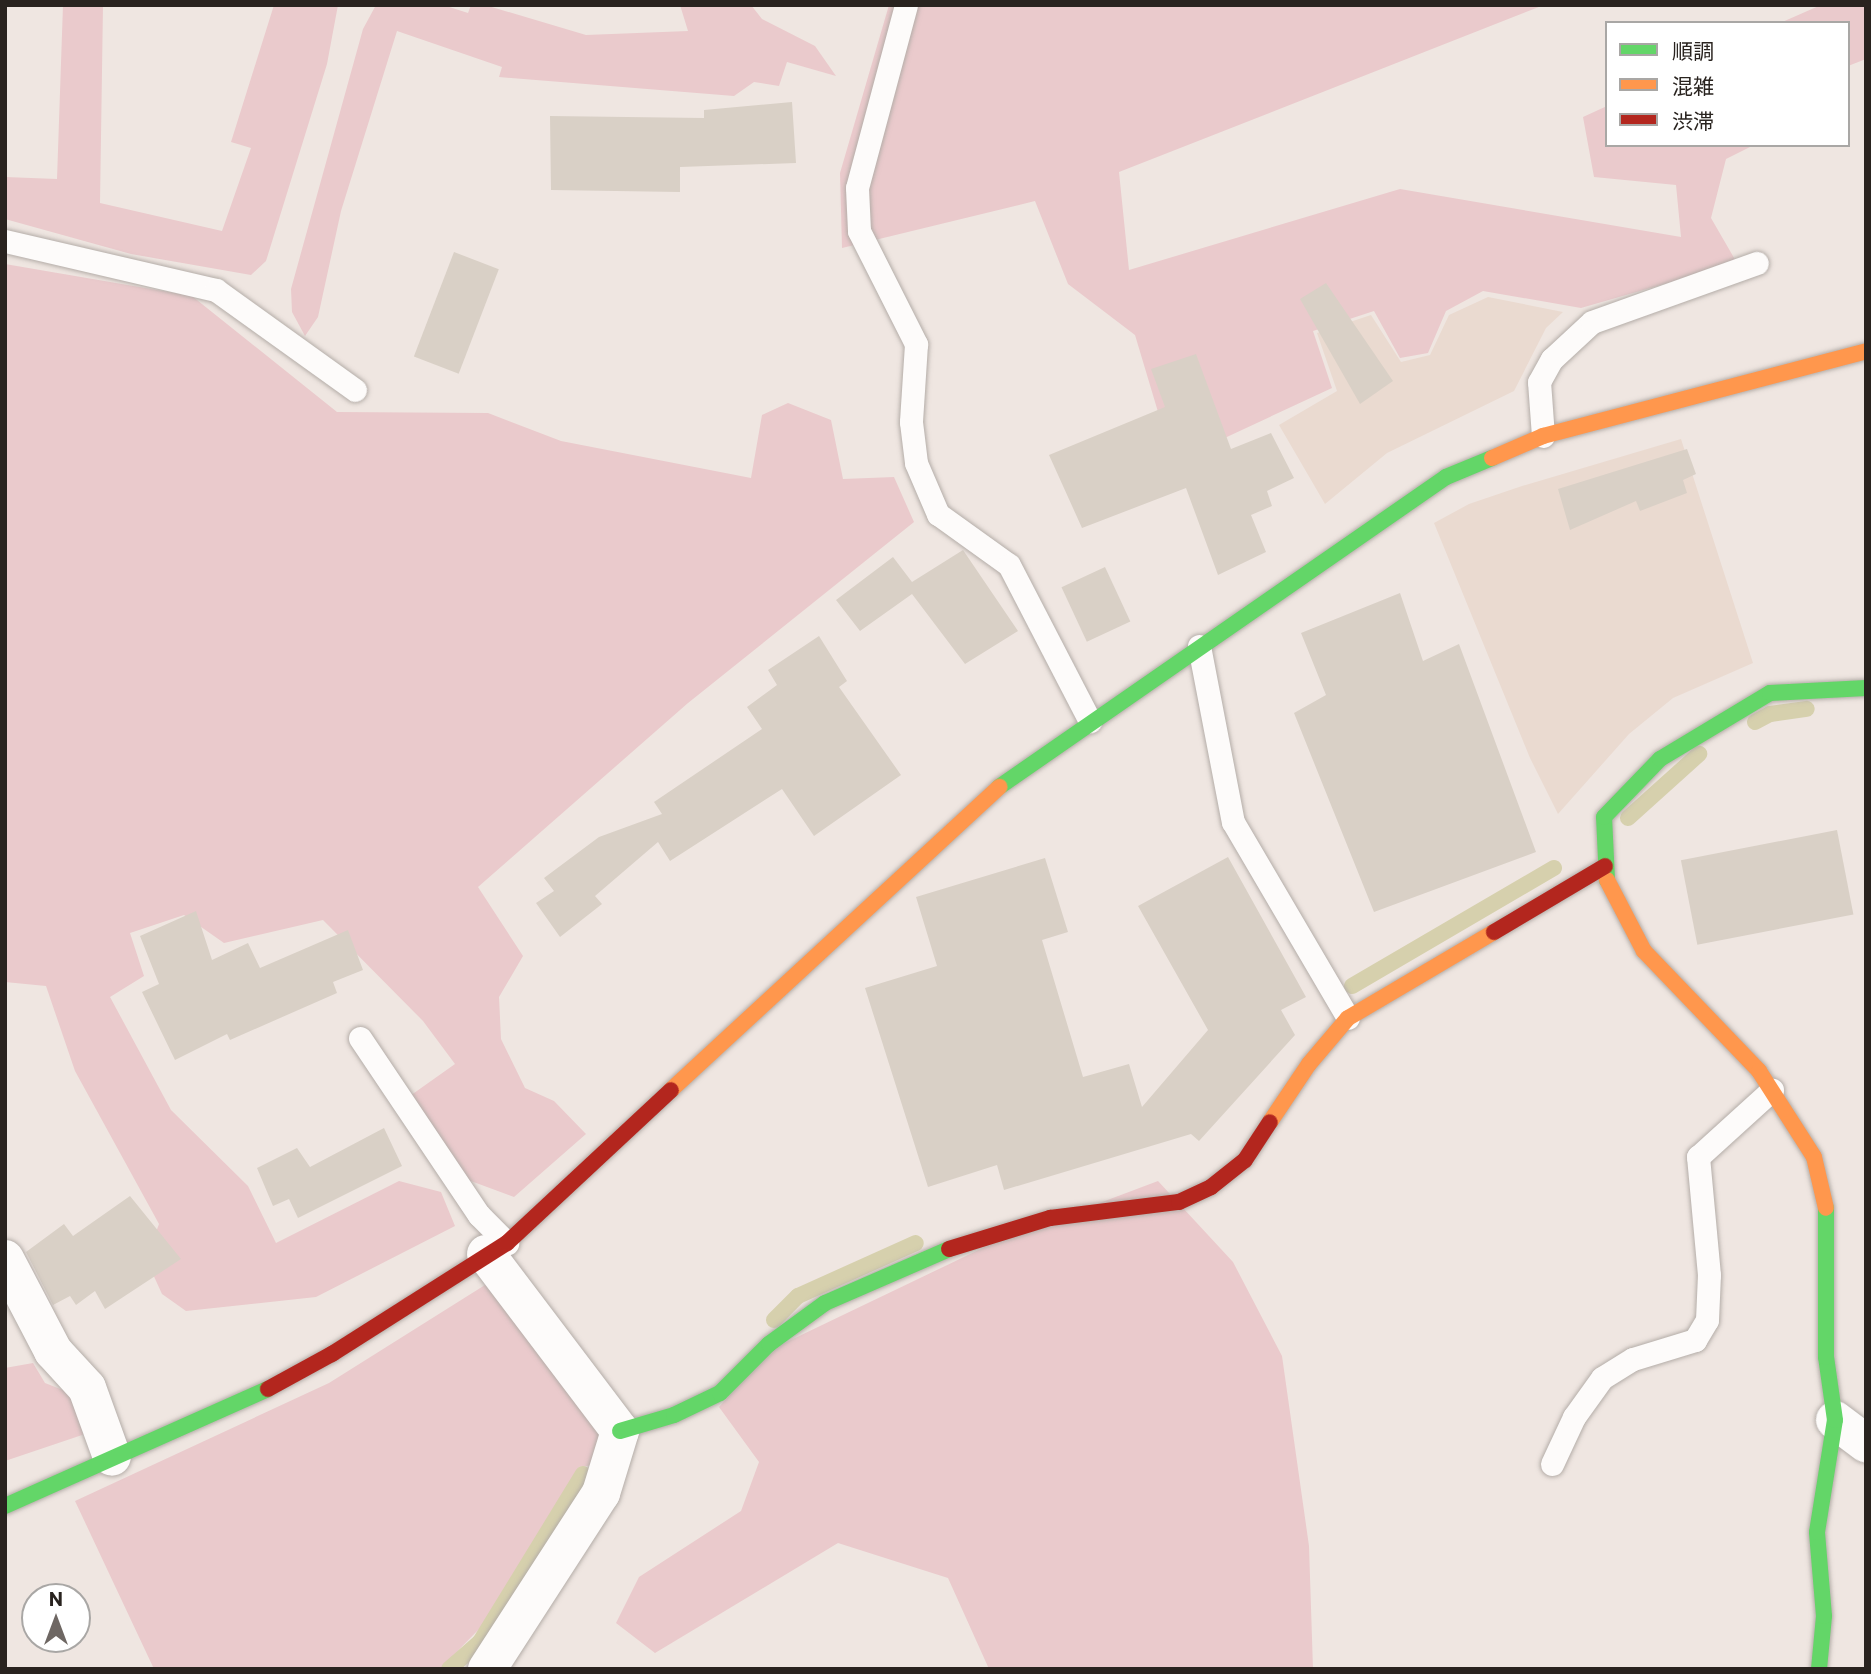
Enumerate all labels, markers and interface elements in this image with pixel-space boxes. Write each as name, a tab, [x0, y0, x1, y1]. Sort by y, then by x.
legend	[1605, 21, 1850, 147]
text: 順調	[1672, 38, 1714, 63]
text: 混雑	[1672, 73, 1714, 98]
text: 渋滞	[1672, 108, 1714, 133]
north arrow	[21, 1583, 91, 1653]
text: N	[49, 1587, 63, 1610]

